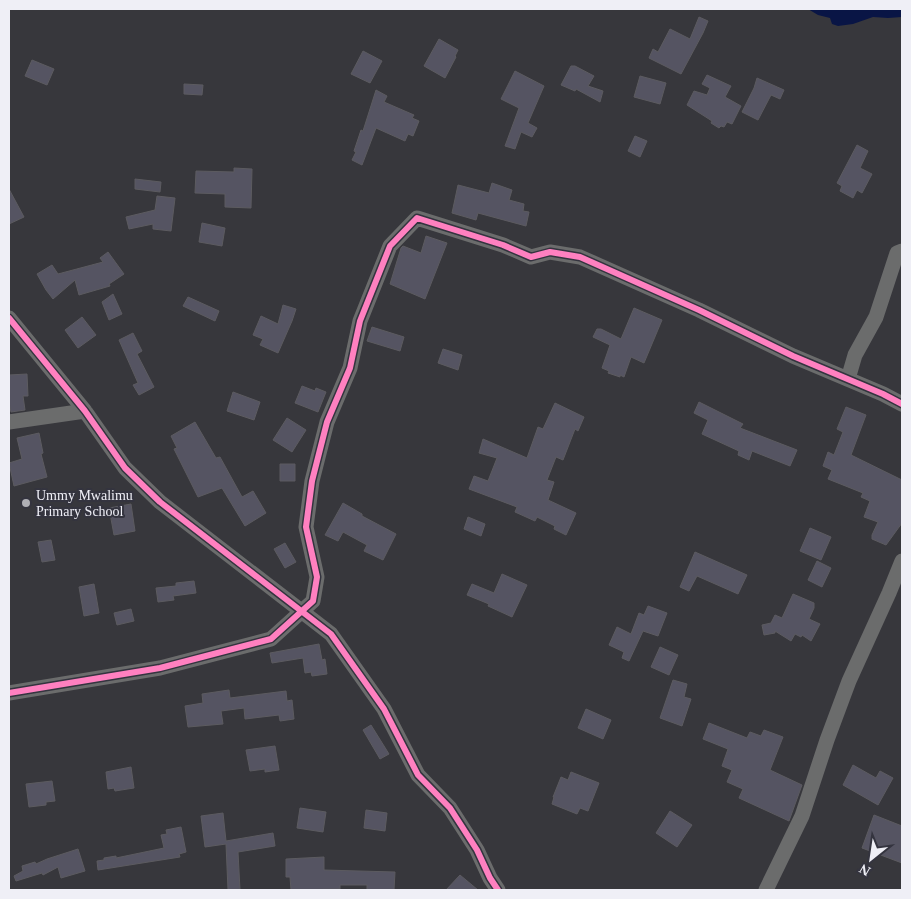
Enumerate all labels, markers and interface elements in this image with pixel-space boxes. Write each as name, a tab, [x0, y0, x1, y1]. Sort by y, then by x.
place label: Ummy Mwalimu Primary School	[36, 488, 133, 519]
marker: Ummy Mwalimu Primary School	[20, 497, 32, 509]
north arrow	[846, 834, 896, 884]
text: N	[857, 861, 873, 879]

